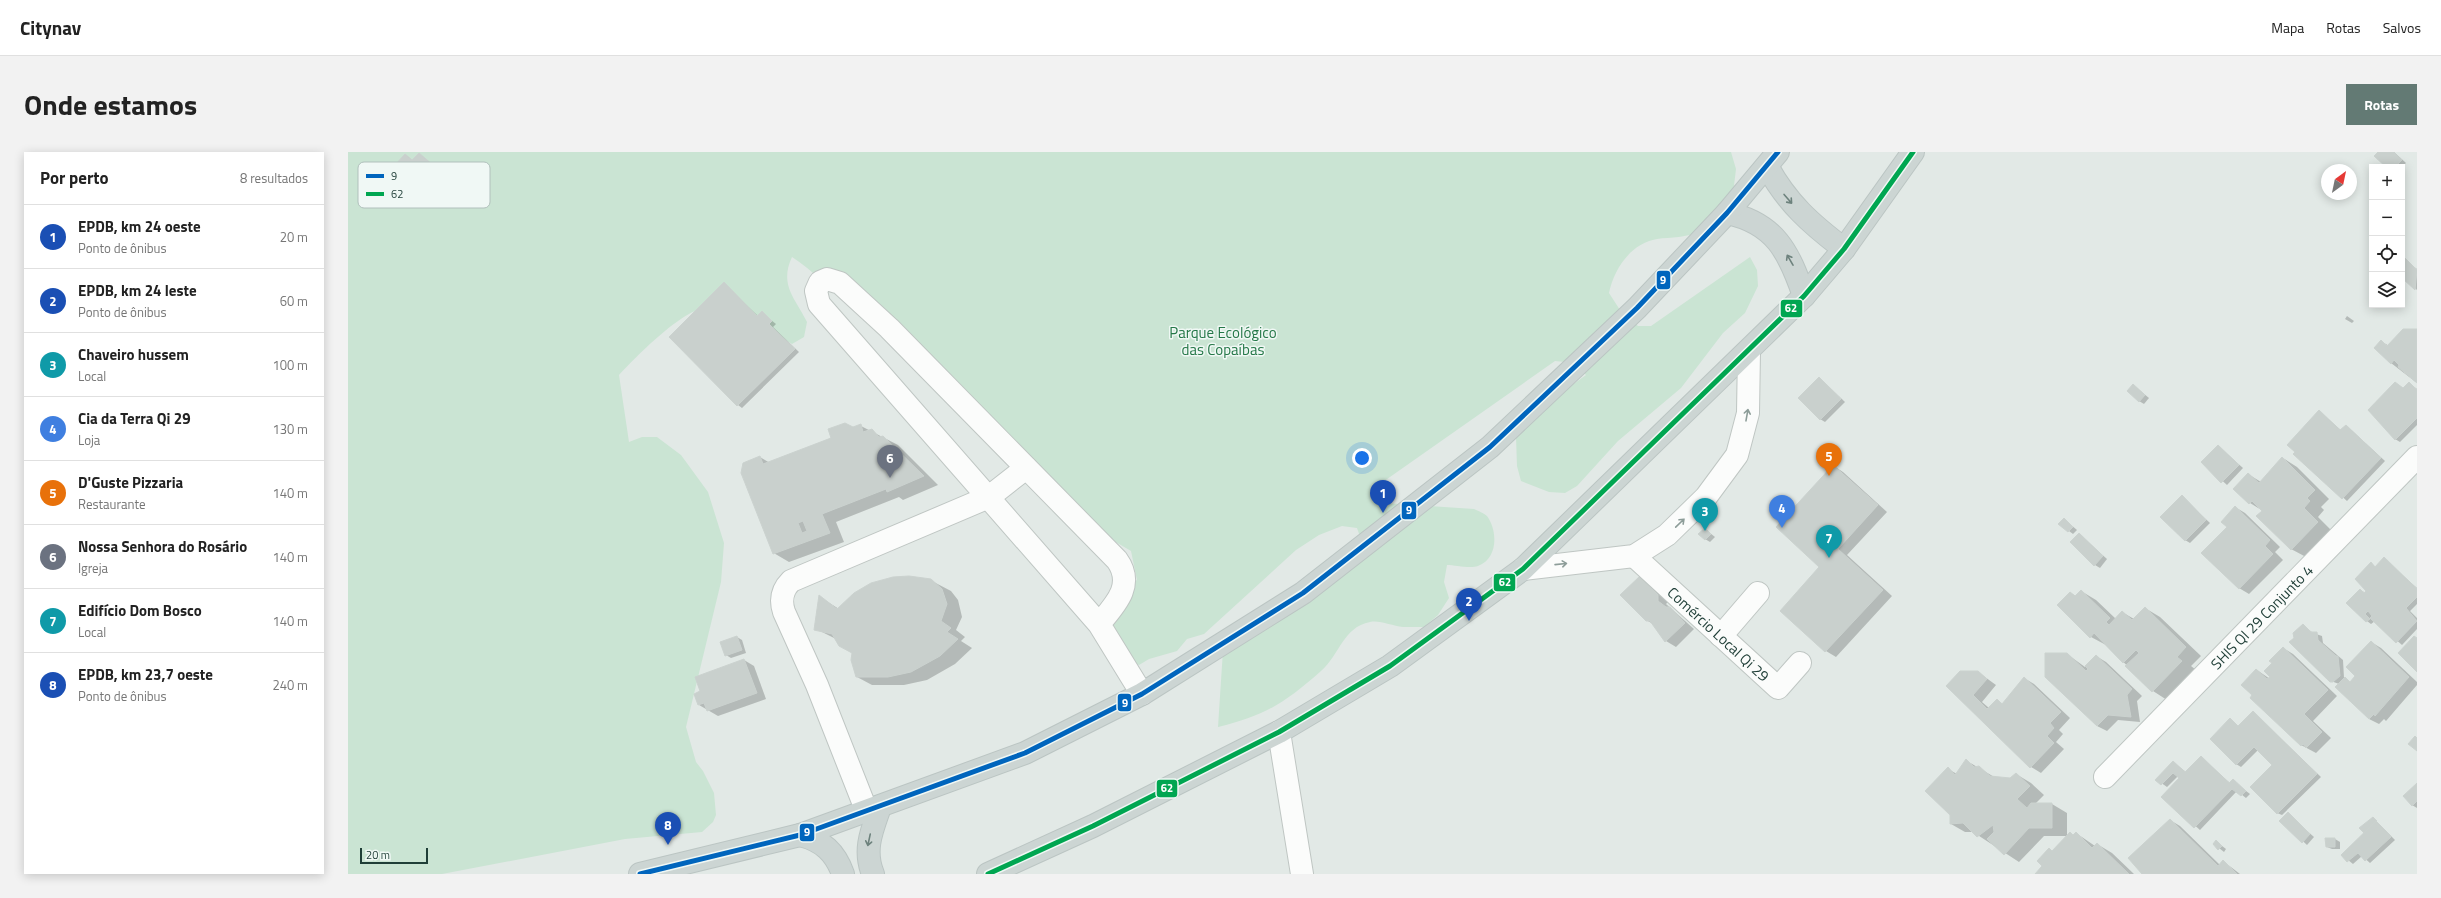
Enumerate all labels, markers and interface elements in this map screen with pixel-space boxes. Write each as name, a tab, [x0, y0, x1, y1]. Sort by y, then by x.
text: Citynav	[20, 13, 81, 42]
text: Mapa	[2271, 17, 2304, 38]
text: Rotas	[2326, 17, 2361, 38]
text: Salvos	[2383, 17, 2421, 38]
text: Onde estamos	[24, 83, 197, 126]
button: Rotas	[2346, 84, 2417, 125]
legend	[358, 162, 490, 208]
north arrow	[2321, 164, 2357, 200]
map controls	[2369, 164, 2405, 308]
button: +	[2369, 164, 2405, 200]
text: Por perto	[40, 165, 109, 191]
text: 8 resultados	[240, 168, 308, 188]
text: 9	[391, 168, 397, 184]
text: 62	[391, 186, 403, 202]
one-way arrow	[1784, 194, 1793, 204]
button: −	[2369, 200, 2405, 236]
text: EPDB, km 24 oeste	[78, 215, 201, 238]
text: 1	[49, 227, 57, 247]
text: 20 m	[280, 227, 308, 247]
button: locate	[2369, 236, 2405, 272]
text: Ponto de ônibus	[78, 238, 167, 258]
one-way arrow	[1785, 254, 1793, 266]
line badge: 9	[1656, 270, 1671, 290]
text: 9	[1660, 272, 1666, 288]
button: layers	[2369, 272, 2405, 308]
text: EPDB, km 24 leste	[78, 279, 197, 302]
text: 2	[49, 291, 57, 311]
text: 60 m	[280, 291, 308, 311]
line badge: 62	[1780, 299, 1803, 318]
text: 62	[1785, 300, 1797, 316]
text: Ponto de ônibus	[78, 302, 167, 322]
park label: Parque Ecológico das Copaíbas	[1169, 321, 1277, 361]
text: Chaveiro hussem	[78, 343, 189, 366]
text: 3	[49, 355, 57, 375]
text: 100 m	[272, 355, 308, 375]
text: Local	[78, 366, 106, 386]
text: Cia da Terra Qi 29	[78, 407, 191, 430]
one-way arrow	[1743, 409, 1751, 422]
text: 4	[49, 419, 57, 439]
text: 130 m	[272, 419, 308, 439]
text: Loja	[78, 430, 100, 450]
pin: 5	[1816, 443, 1842, 476]
pin: 6	[877, 445, 903, 478]
your location	[1352, 448, 1372, 468]
text: D'Guste Pizzaria	[78, 471, 183, 494]
pin: 1	[1370, 480, 1396, 513]
text: 5	[49, 483, 57, 503]
text: 140 m	[272, 483, 308, 503]
text: Restaurante	[78, 494, 146, 514]
pin: 4	[1769, 495, 1795, 528]
pin: 3	[1692, 498, 1718, 531]
line badge: 9	[1401, 501, 1417, 520]
text: 9	[1406, 502, 1412, 518]
one-way arrow	[1675, 518, 1685, 528]
pin: 7	[1816, 525, 1842, 558]
text: Nossa Senhora do Rosário	[78, 535, 247, 558]
text: 6	[49, 547, 57, 567]
text: 140 m	[272, 547, 308, 567]
text: Igreja	[78, 558, 108, 578]
street label: SHIS QI 29 Conjunto 4	[2205, 559, 2318, 674]
one-way arrow	[1554, 560, 1567, 568]
line badge: 62	[1493, 573, 1516, 592]
text: 62	[1499, 574, 1511, 590]
street label: Comércio Local Qi 29	[1663, 581, 1775, 687]
pin: 2	[1456, 588, 1482, 621]
text: Edifício Dom Bosco	[78, 599, 202, 622]
text: 7	[49, 611, 57, 631]
text: 140 m	[272, 611, 308, 631]
text: Local	[78, 622, 106, 642]
text: EPDB, km 23,7 oeste	[78, 663, 213, 686]
text: 8	[49, 675, 57, 695]
text: 240 m	[272, 675, 308, 695]
text: Ponto de ônibus	[78, 686, 167, 706]
line badge: 9	[1117, 693, 1132, 712]
text: 9	[1122, 695, 1128, 711]
line badge: 62	[1156, 779, 1178, 798]
text: 62	[1161, 780, 1173, 796]
pin: 8	[655, 812, 681, 845]
line badge: 9	[799, 823, 815, 842]
text: 9	[804, 824, 810, 840]
one-way arrow	[865, 833, 873, 846]
scale bar	[360, 846, 428, 865]
text: 20 m	[366, 847, 390, 863]

